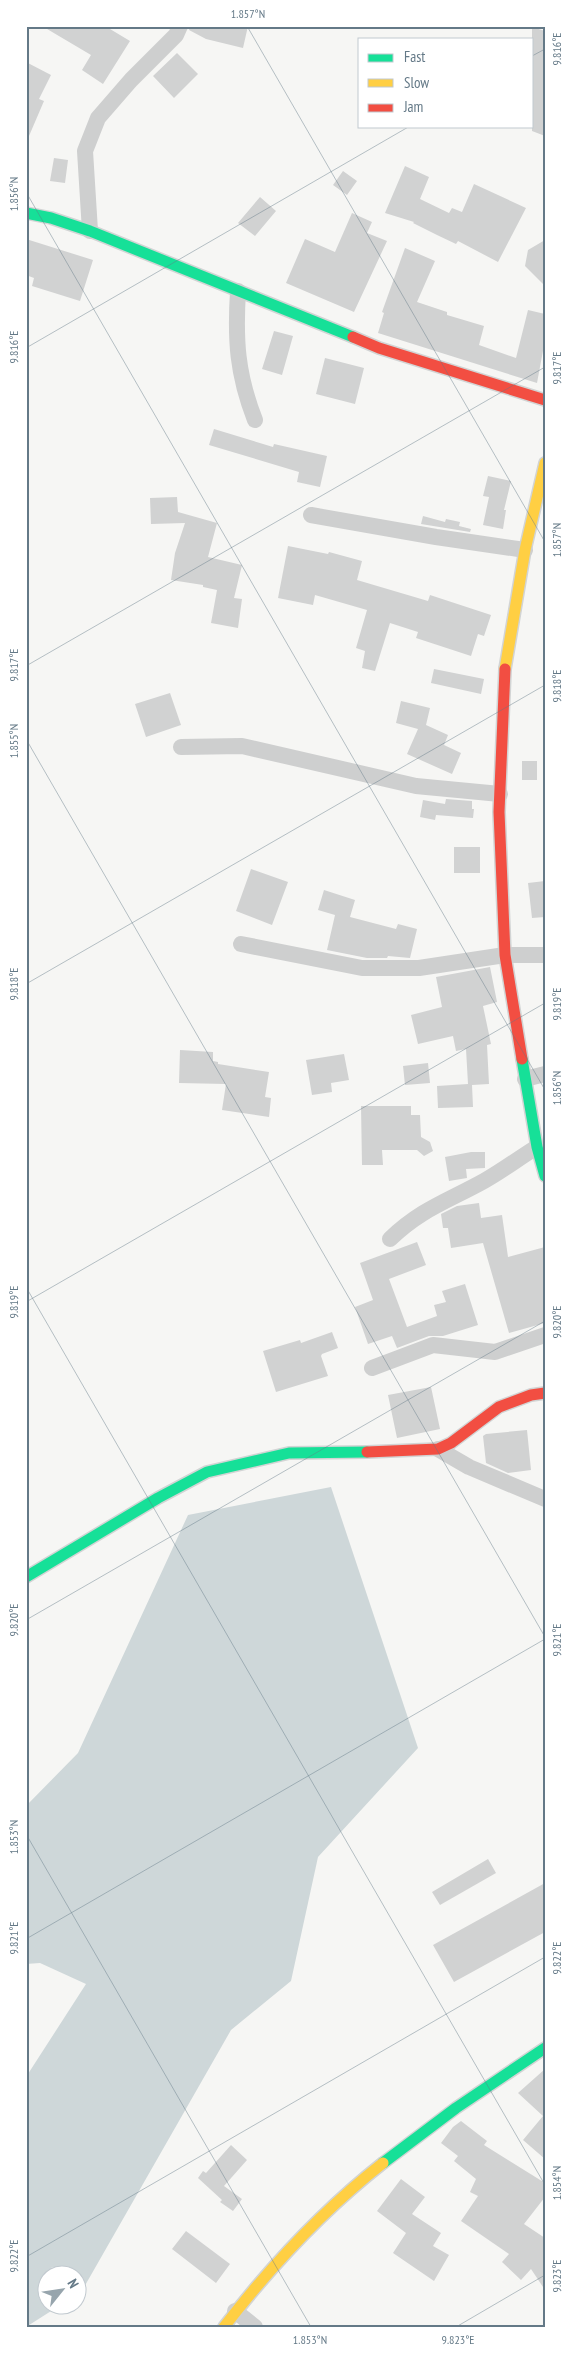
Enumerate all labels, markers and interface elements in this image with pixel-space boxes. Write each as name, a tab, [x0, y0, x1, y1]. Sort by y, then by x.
text: 1.857°N	[231, 6, 265, 21]
text: 9.816°E	[549, 33, 564, 66]
legend	[358, 38, 534, 128]
text: Fast	[404, 47, 425, 66]
text: Slow	[404, 73, 429, 92]
text: Jam	[403, 97, 423, 116]
text: 1.856°N	[6, 177, 21, 211]
text: 9.816°E	[6, 331, 21, 364]
text: 9.817°E	[549, 352, 564, 385]
text: 1.857°N	[549, 523, 564, 557]
text: 9.817°E	[6, 649, 21, 682]
text: 9.818°E	[549, 670, 564, 703]
text: 1.855°N	[6, 724, 21, 758]
text: 9.818°E	[6, 968, 21, 1001]
text: 9.819°E	[549, 988, 564, 1021]
text: 1.856°N	[549, 1071, 564, 1105]
text: 9.819°E	[6, 1286, 21, 1319]
text: 9.820°E	[549, 1306, 564, 1339]
text: 9.820°E	[6, 1604, 21, 1637]
text: 9.821°E	[549, 1624, 564, 1657]
text: 1.853°N	[6, 1820, 21, 1854]
text: 9.821°E	[6, 1922, 21, 1955]
text: 9.822°E	[549, 1942, 564, 1975]
text: 1.854°N	[549, 2166, 564, 2200]
text: 9.822°E	[6, 2240, 21, 2273]
text: 9.823°E	[549, 2260, 564, 2293]
north arrow	[38, 2266, 88, 2316]
text: N	[64, 2276, 83, 2291]
text: 1.853°N	[293, 2332, 327, 2347]
text: 9.823°E	[442, 2332, 475, 2347]

